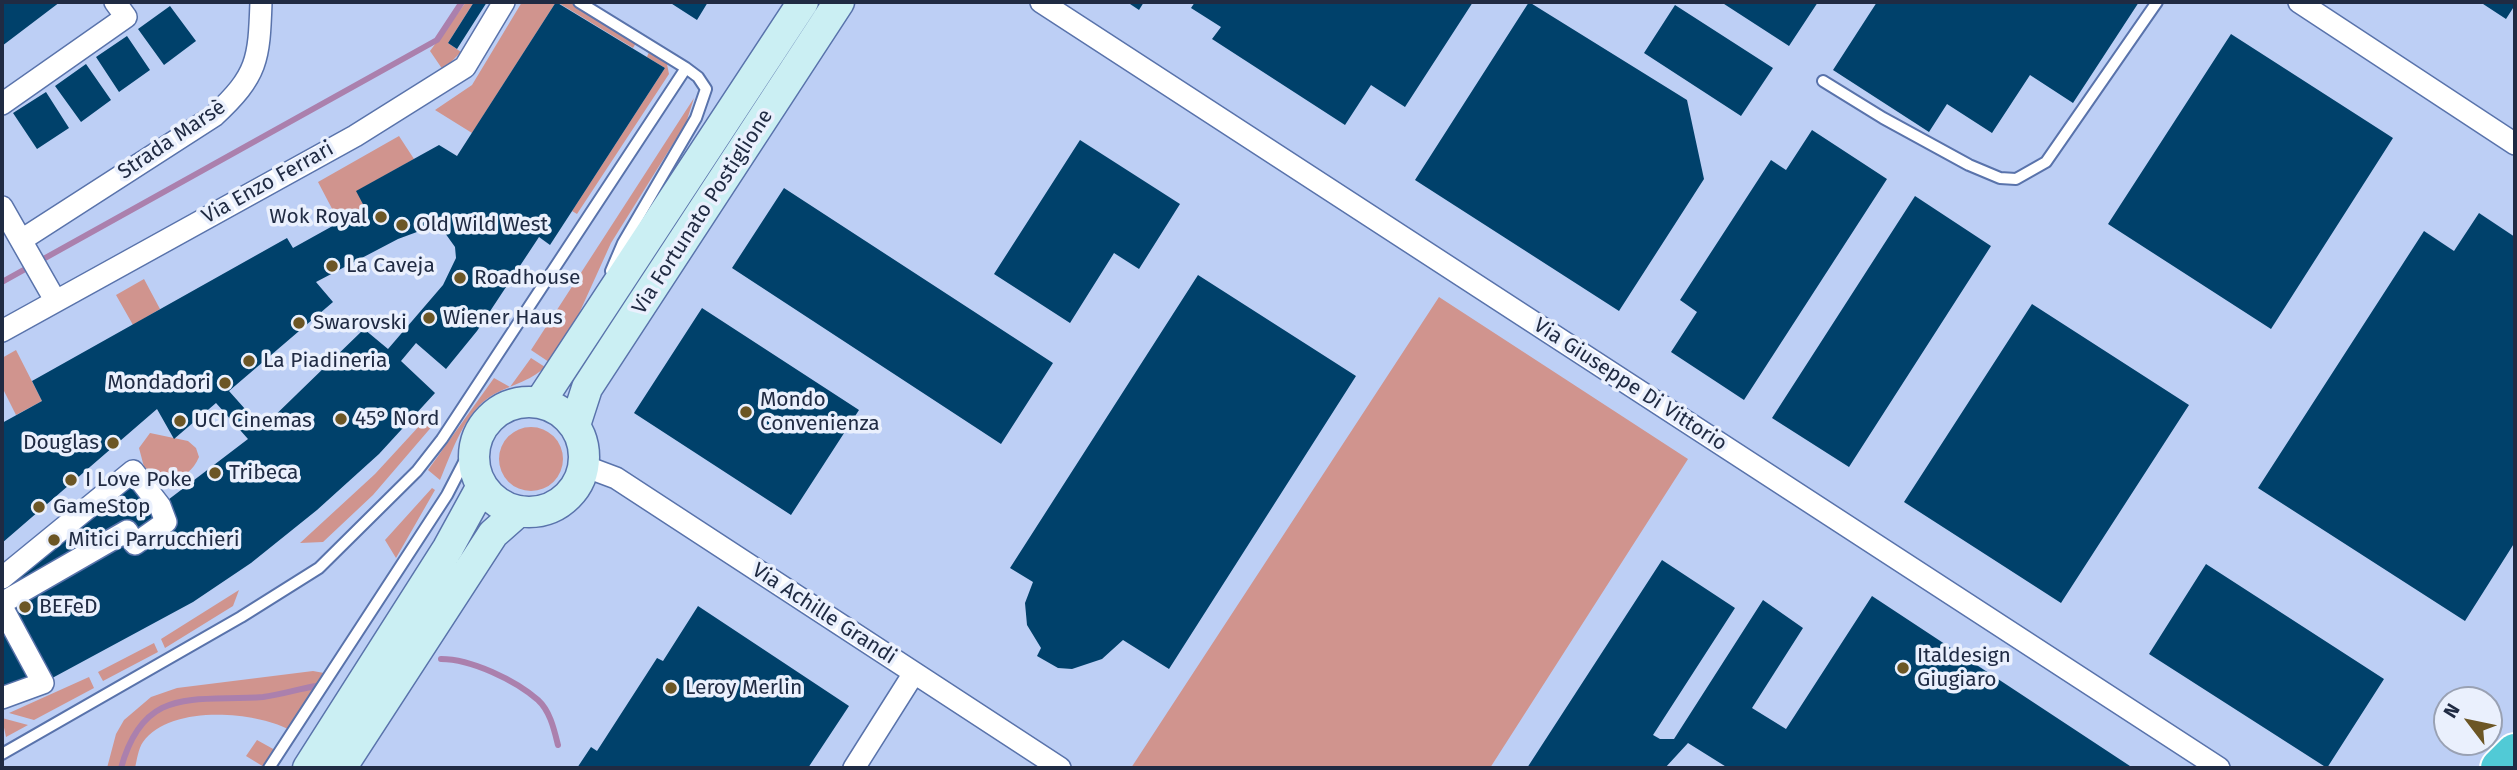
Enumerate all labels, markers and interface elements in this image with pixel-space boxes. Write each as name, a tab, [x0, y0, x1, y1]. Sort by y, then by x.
street label: Strada Marsè	[113, 95, 231, 185]
street label: Via Fortunato Postiglione	[627, 105, 779, 319]
street label: Via Enzo Ferrari	[198, 136, 338, 230]
place label: Wok Royal	[269, 204, 367, 230]
marker: Wok Royal	[373, 209, 389, 225]
place label: Old Wild West	[416, 212, 548, 238]
marker: Old Wild West	[394, 217, 410, 233]
place label: La Caveja	[346, 253, 435, 279]
marker: La Caveja	[324, 258, 340, 274]
place label: Roadhouse	[474, 265, 580, 291]
marker: Roadhouse	[452, 270, 468, 286]
place label: Wiener Haus	[443, 305, 563, 331]
place label: Swarovski	[313, 310, 407, 336]
marker: Wiener Haus	[421, 310, 437, 326]
street label: Via Giuseppe Di Vittorio	[1529, 313, 1731, 457]
marker: Swarovski	[291, 315, 307, 331]
place label: La Piadineria	[263, 348, 387, 374]
marker: La Piadineria	[241, 353, 257, 369]
place label: Mondadori	[107, 370, 211, 396]
marker: Mondadori	[217, 375, 233, 391]
place label: Mondo Convenienza	[760, 387, 880, 437]
marker: Mondo Convenienza	[738, 404, 754, 420]
place label: 45° Nord	[355, 406, 439, 432]
place label: UCI Cinemas	[194, 408, 312, 434]
marker: 45° Nord	[333, 411, 349, 427]
marker: UCI Cinemas	[172, 413, 188, 429]
place label: Douglas	[23, 430, 99, 456]
marker: Douglas	[105, 435, 121, 451]
place label: Tribeca	[229, 460, 298, 486]
marker: Tribeca	[207, 465, 223, 481]
place label: I Love Poke	[85, 467, 192, 493]
marker: I Love Poke	[63, 472, 79, 488]
place label: GameStop	[53, 494, 151, 520]
marker: GameStop	[31, 499, 47, 515]
place label: Mitici Parrucchieri	[68, 527, 240, 553]
marker: Mitici Parrucchieri	[46, 532, 62, 548]
street label: Via Achille Grandi	[747, 558, 901, 670]
place label: BEFeD	[39, 594, 98, 620]
marker: BEFeD	[17, 599, 33, 615]
place label: Italdesign Giugiaro	[1917, 643, 2011, 693]
marker: Italdesign Giugiaro	[1895, 660, 1911, 676]
place label: Leroy Merlin	[685, 675, 802, 701]
marker: Leroy Merlin	[663, 680, 679, 696]
north arrow	[2433, 686, 2503, 756]
text: N	[2438, 699, 2465, 722]

